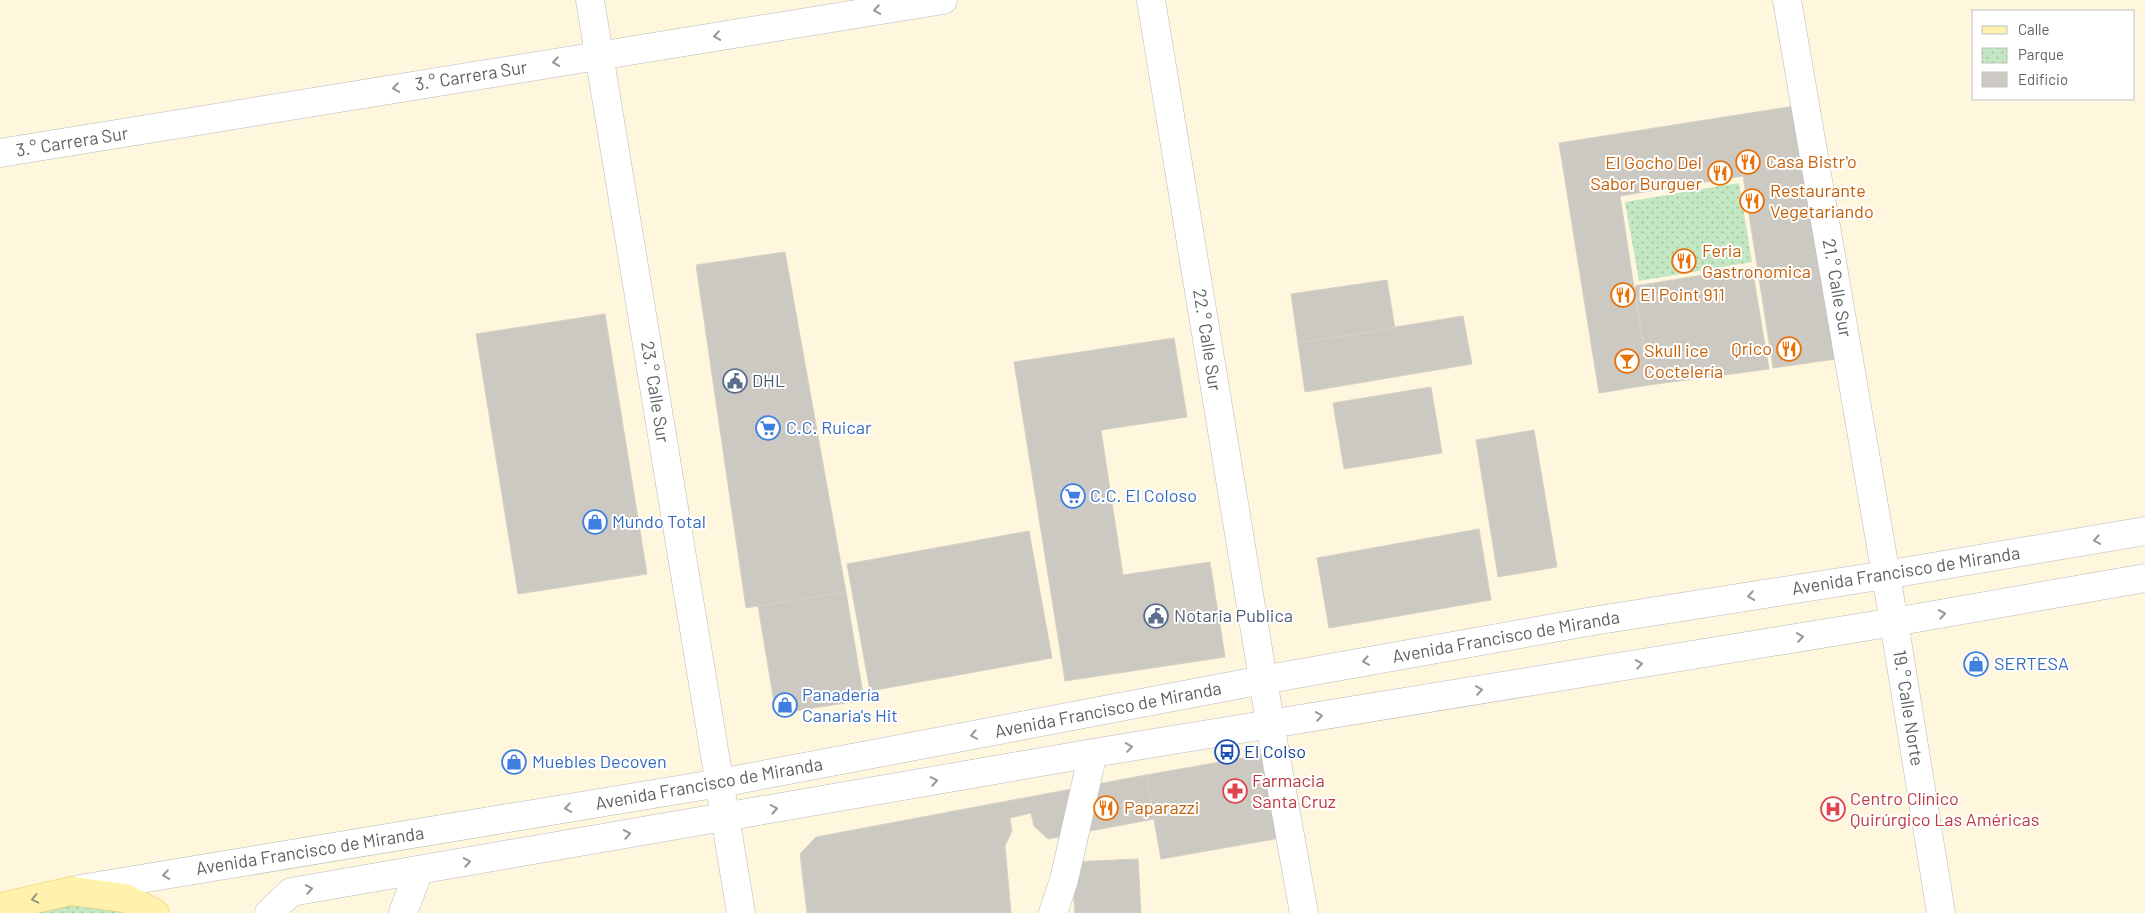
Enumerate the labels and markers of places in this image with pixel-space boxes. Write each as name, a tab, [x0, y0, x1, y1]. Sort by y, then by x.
restaurant icon: Casa Bistr'o	[1735, 149, 1761, 175]
place label: Casa Bistr'o	[1766, 150, 1857, 172]
place label: El Gocho Del Sabor Burguer	[1590, 151, 1702, 194]
restaurant icon: El Gocho Del Sabor Burguer	[1707, 160, 1733, 186]
place label: Restaurante Vegetariando	[1770, 179, 1874, 222]
restaurant icon: Restaurante Vegetariando	[1739, 188, 1765, 214]
place label: Feria Gastronomica	[1702, 239, 1811, 282]
restaurant icon: Feria Gastronomica	[1671, 248, 1697, 274]
restaurant icon: El Point 911	[1610, 282, 1636, 308]
place label: El Point 911	[1640, 283, 1725, 305]
restaurant icon: Qrico	[1776, 336, 1802, 362]
place label: Qrico	[1731, 337, 1772, 359]
place label: Skull ice Coctelería	[1644, 339, 1723, 382]
bar icon: Skull ice Coctelería	[1614, 348, 1640, 374]
public building icon: DHL	[722, 368, 748, 394]
place label: DHL	[752, 369, 785, 391]
supermarket icon: C.C. Ruicar	[755, 415, 781, 441]
place label: C.C. Ruicar	[786, 416, 872, 438]
supermarket icon: C.C. El Coloso	[1060, 483, 1086, 509]
place label: C.C. El Coloso	[1090, 484, 1197, 506]
shop icon: Mundo Total	[582, 509, 608, 535]
place label: Mundo Total	[612, 510, 706, 532]
public building icon: Notaria Publica	[1143, 603, 1169, 629]
place label: Notaria Publica	[1174, 604, 1293, 626]
shop icon: SERTESA	[1963, 651, 1989, 677]
place label: SERTESA	[1994, 652, 2069, 674]
place label: Panadería Canaria's Hit	[802, 683, 898, 726]
shop icon: Panadería Canaria's Hit	[772, 692, 798, 718]
bus stop icon: El Colso	[1214, 739, 1240, 765]
place label: El Colso	[1244, 740, 1306, 762]
shop icon: Muebles Decoven	[501, 749, 527, 775]
place label: Muebles Decoven	[532, 750, 667, 772]
place label: Farmacia Santa Cruz	[1252, 769, 1336, 812]
pharmacy icon: Farmacia Santa Cruz	[1222, 778, 1248, 804]
place label: Centro Clínico Quirúrgico Las Américas	[1850, 787, 2039, 830]
restaurant icon: Paparazzi	[1093, 795, 1119, 821]
place label: Paparazzi	[1124, 796, 1199, 818]
hospital icon: Centro Clínico Quirúrgico Las Américas	[1820, 796, 1846, 822]

